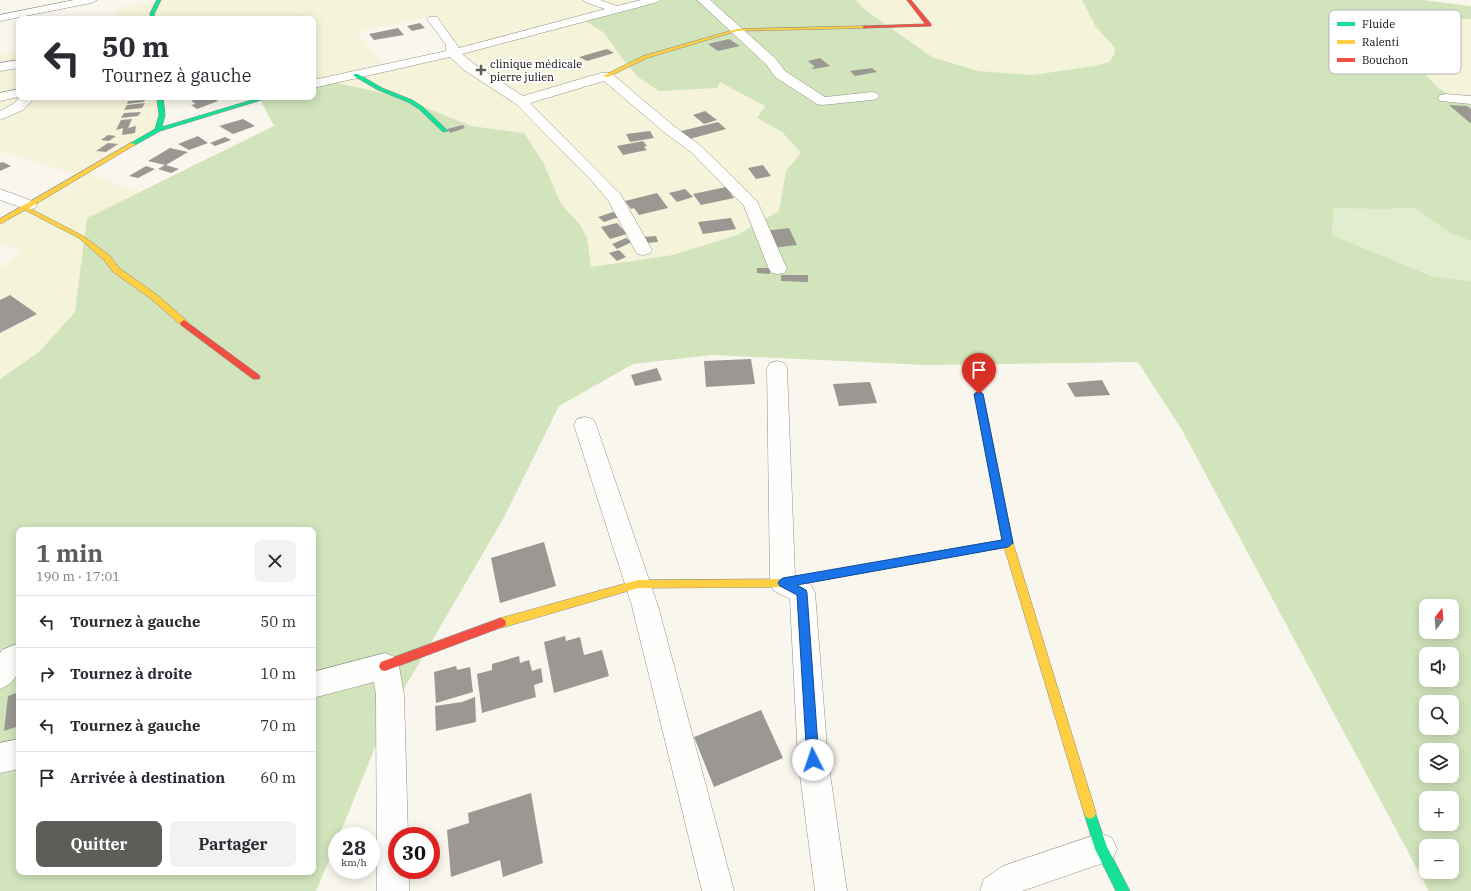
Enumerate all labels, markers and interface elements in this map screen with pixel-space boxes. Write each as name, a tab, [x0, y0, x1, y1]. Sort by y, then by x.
legend	[1329, 10, 1461, 74]
text: Fluide	[1362, 17, 1395, 31]
text: 50 m	[102, 28, 169, 65]
icon: left	[36, 32, 88, 84]
text: Ralenti	[1362, 35, 1400, 49]
text: Bouchon	[1362, 53, 1408, 67]
place label: clinique médicale pierre julien	[490, 57, 582, 84]
text: Tournez à gauche	[102, 64, 251, 87]
marker: clinique médicale pierre julien	[475, 64, 487, 76]
pin	[962, 353, 996, 394]
icon: arrive	[968, 359, 990, 381]
text: 1 min	[36, 537, 103, 569]
button: close	[254, 540, 296, 582]
text: 190 m · 17:01	[36, 568, 120, 585]
north arrow	[1419, 599, 1459, 639]
map controls	[1419, 599, 1459, 879]
icon: left	[36, 611, 58, 633]
text: Tournez à gauche	[70, 612, 201, 631]
text: 50 m	[260, 612, 296, 631]
button: sound	[1419, 647, 1459, 687]
icon: right	[36, 663, 58, 685]
text: Tournez à droite	[70, 664, 192, 683]
text: 10 m	[260, 664, 296, 683]
button: search	[1419, 695, 1459, 735]
icon: left	[36, 715, 58, 737]
text: Tournez à gauche	[70, 716, 201, 735]
text: 70 m	[260, 716, 296, 735]
position arrow	[792, 739, 834, 781]
button: layers	[1419, 743, 1459, 783]
icon: arrive	[36, 767, 58, 789]
text: Arrivée à destination	[70, 768, 225, 787]
text: 60 m	[260, 768, 296, 787]
button: +	[1419, 791, 1459, 831]
button: Quitter	[36, 821, 162, 867]
button: Partager	[170, 821, 296, 867]
speed limit sign: 30	[388, 827, 440, 879]
text: 28	[342, 834, 366, 861]
button: −	[1419, 839, 1459, 879]
text: km/h	[341, 856, 367, 869]

